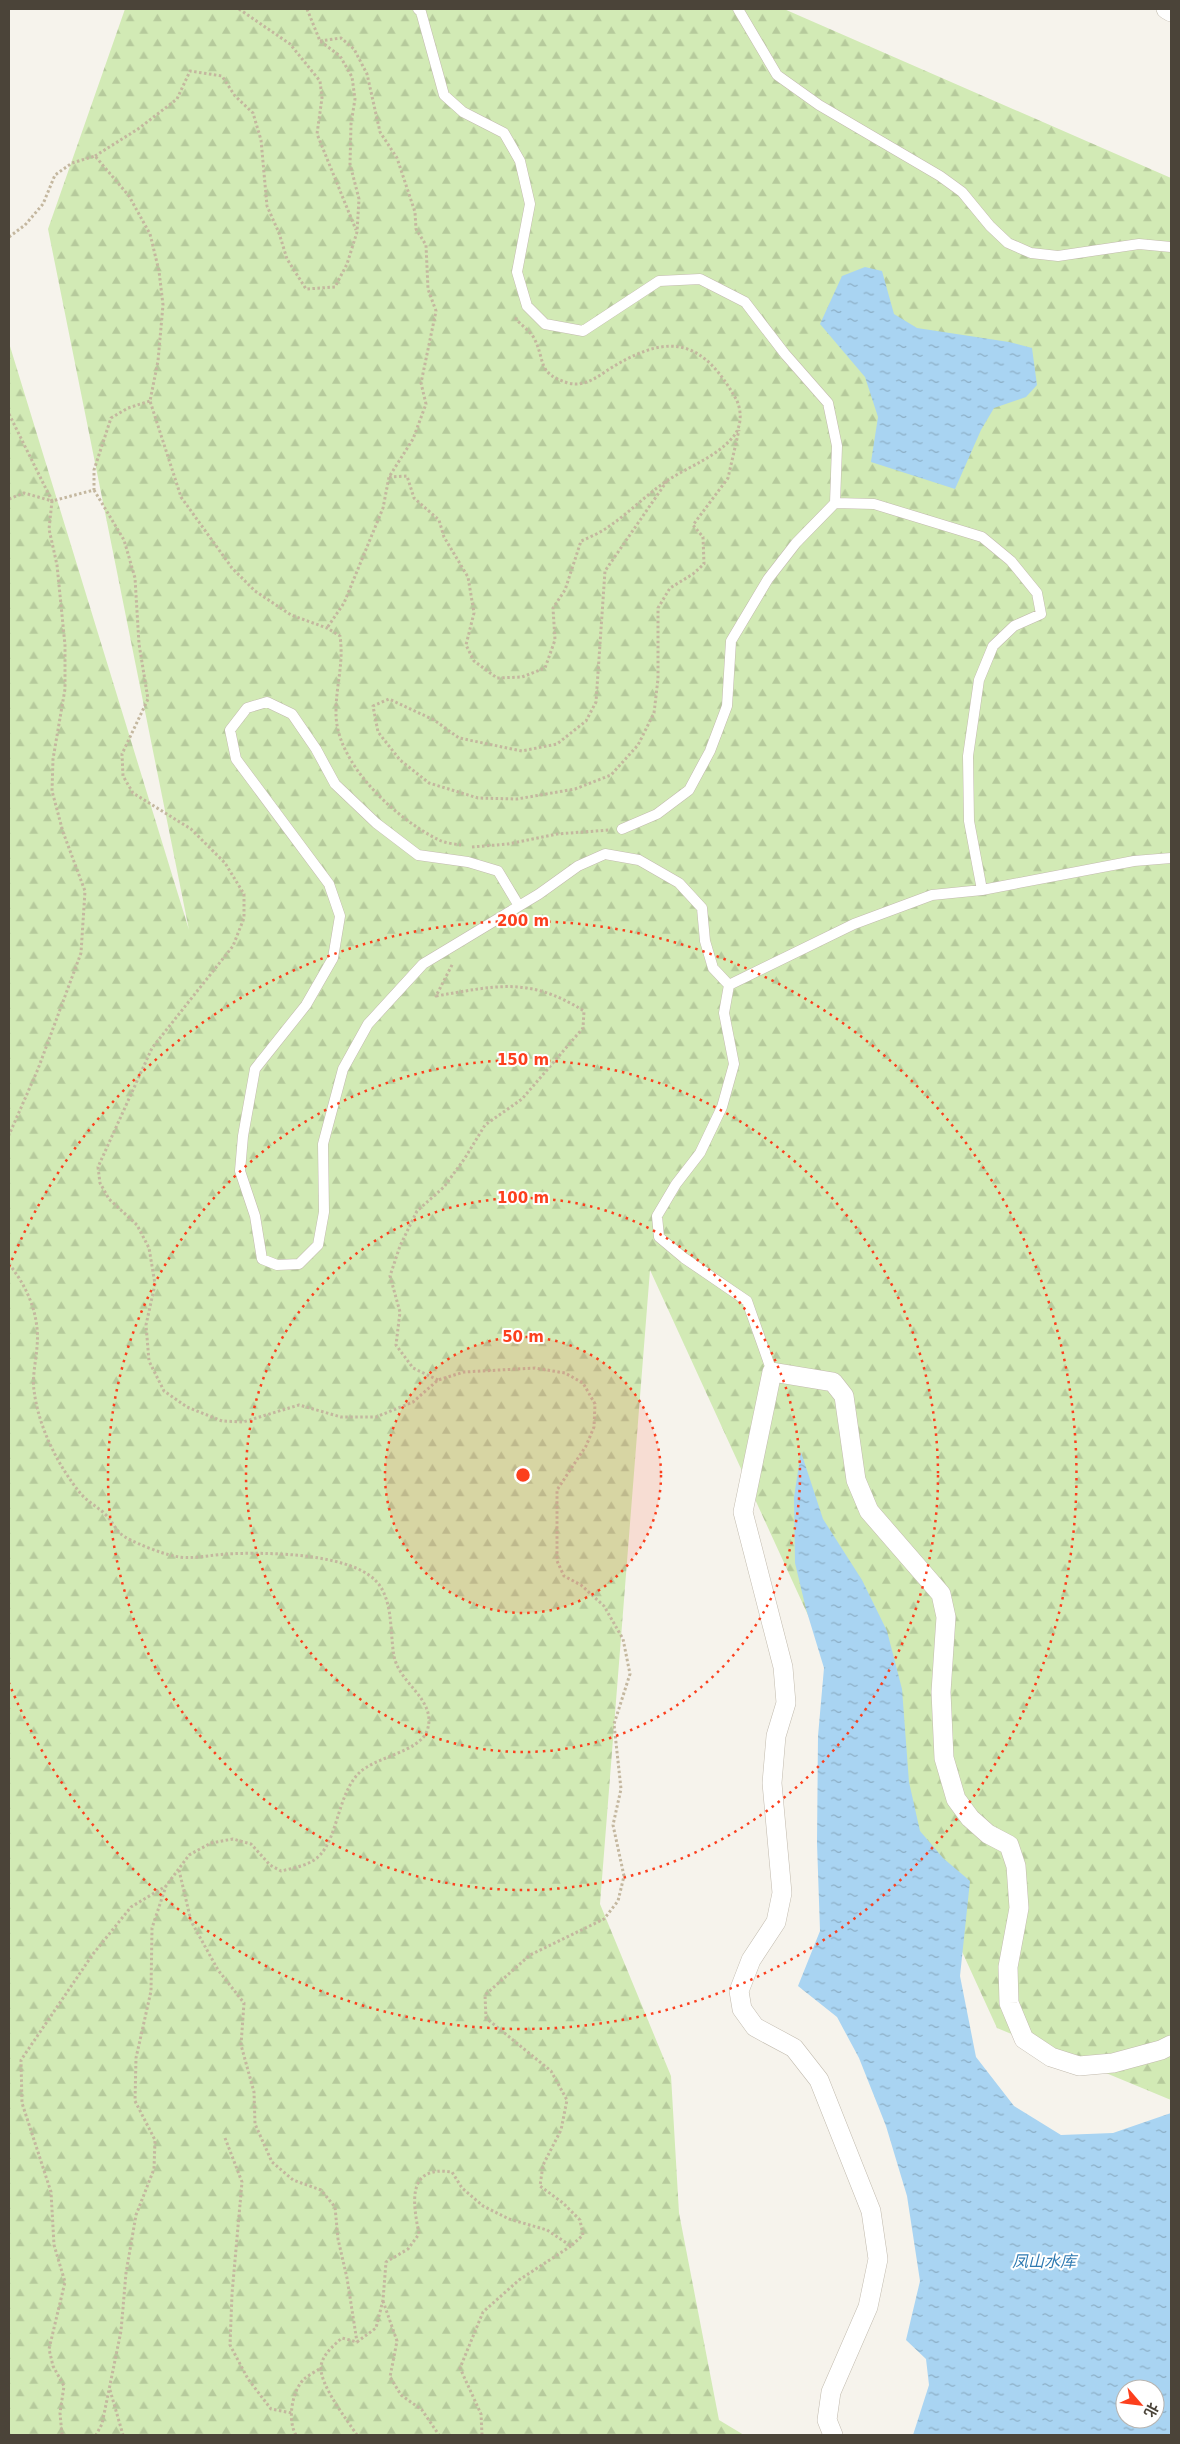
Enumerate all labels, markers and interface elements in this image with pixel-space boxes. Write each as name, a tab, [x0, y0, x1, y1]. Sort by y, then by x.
text: 200 m	[497, 912, 549, 930]
text: 150 m	[497, 1051, 549, 1069]
text: 100 m	[497, 1189, 549, 1207]
text: 50 m	[502, 1328, 544, 1346]
centre of rings	[514, 1466, 532, 1484]
water label: 凤山水库	[1012, 2252, 1079, 2271]
north arrow	[1115, 2379, 1165, 2429]
text: 北	[1141, 2400, 1162, 2420]

